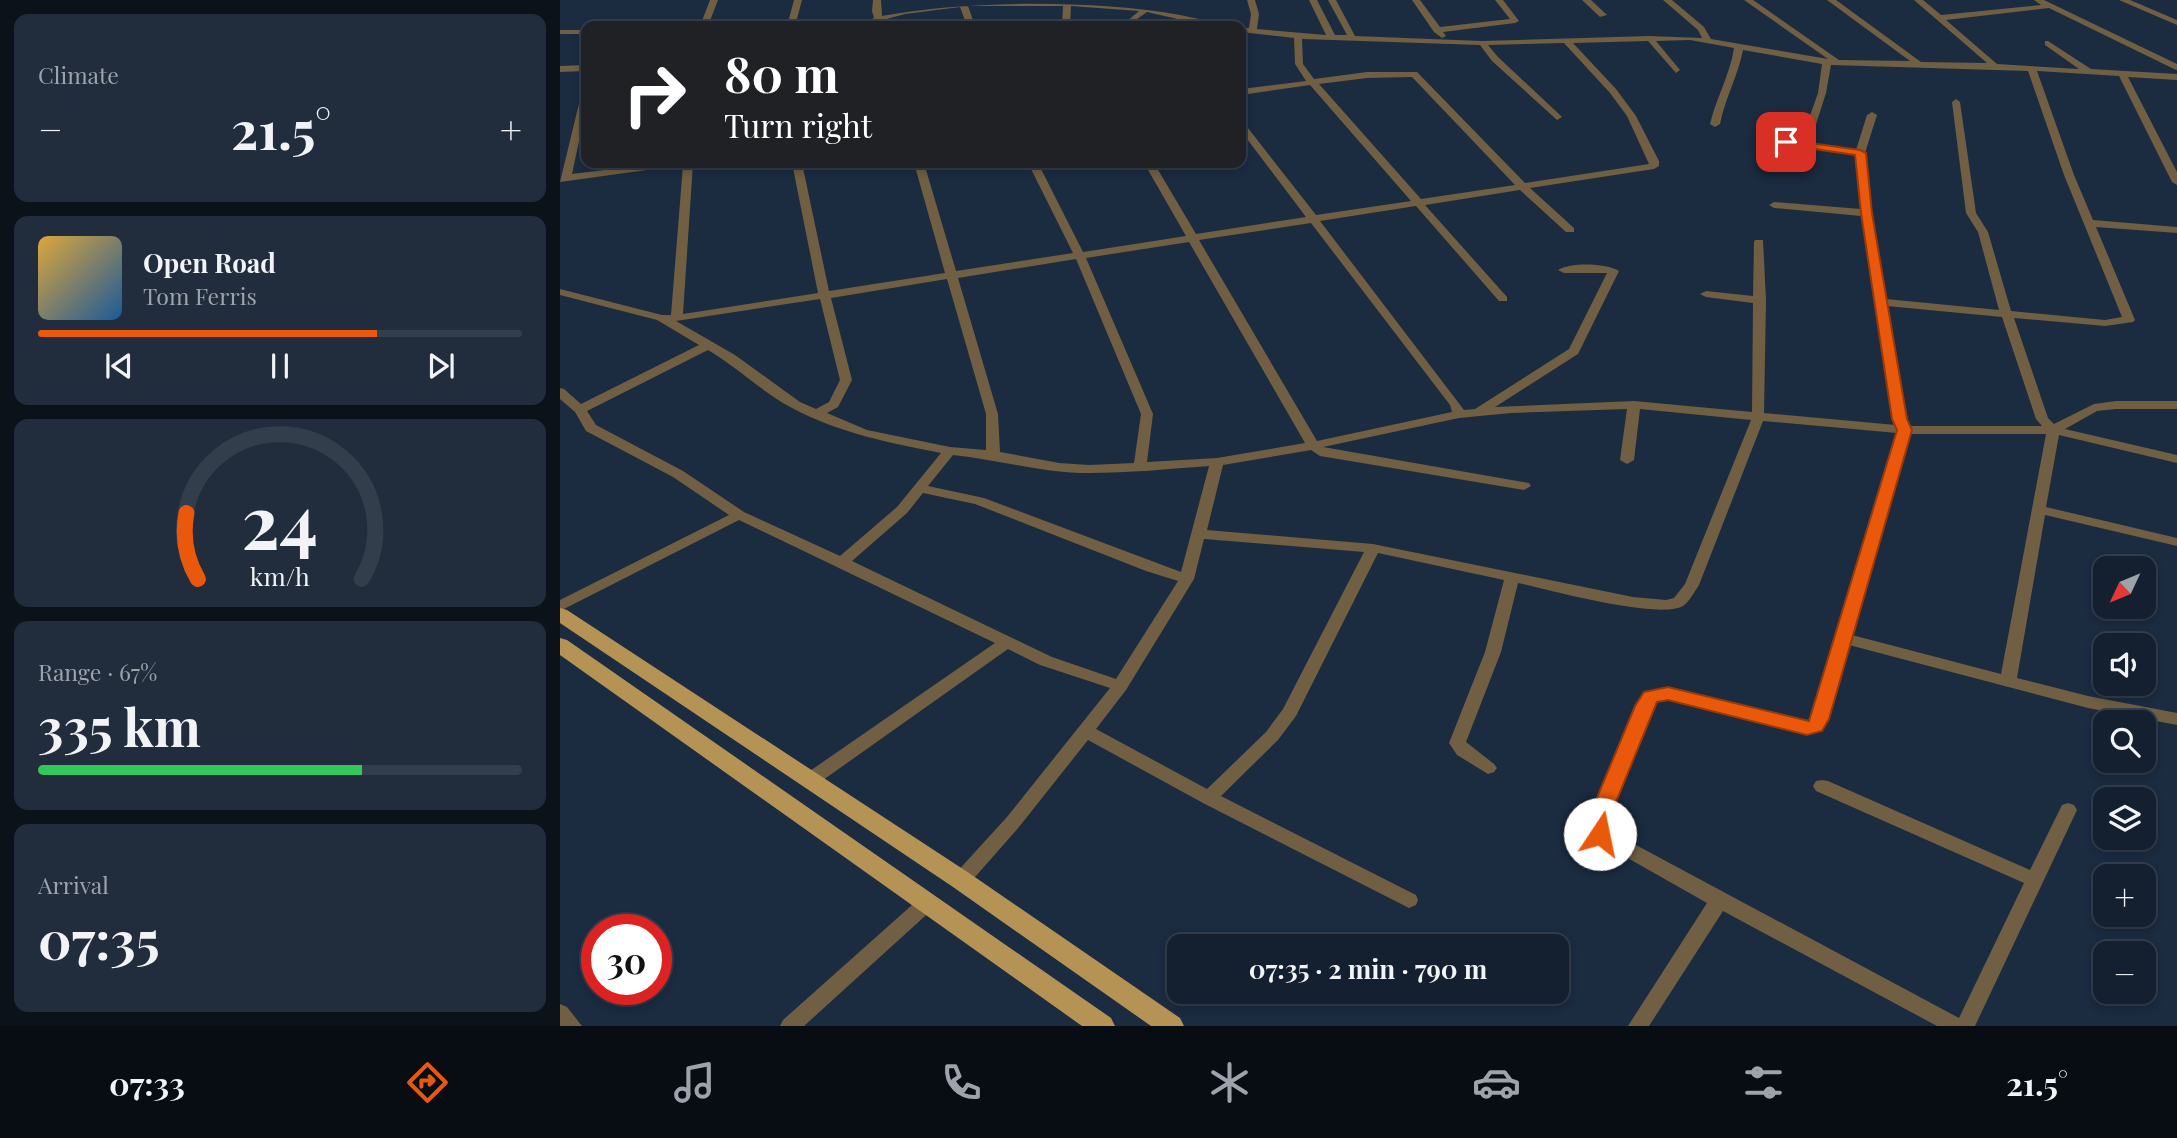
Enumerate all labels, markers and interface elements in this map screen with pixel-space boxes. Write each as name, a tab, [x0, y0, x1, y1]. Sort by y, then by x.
text: 80 m	[724, 40, 839, 105]
icon: right	[609, 49, 700, 140]
text: Climate	[38, 59, 119, 90]
text: 21.5°	[231, 94, 331, 163]
text: −	[38, 103, 63, 154]
text: +	[500, 103, 522, 154]
text: Turn right	[724, 103, 872, 146]
pin	[1756, 112, 1816, 172]
icon: arrive	[1767, 123, 1805, 161]
text: Open Road	[143, 245, 276, 280]
text: Tom Ferris	[143, 280, 257, 311]
icon: previous	[100, 347, 138, 385]
icon: pause	[261, 347, 299, 385]
icon: next	[422, 347, 460, 385]
text: 24	[242, 470, 318, 567]
north arrow	[2093, 556, 2156, 620]
map controls	[2093, 556, 2156, 1004]
text: km/h	[250, 559, 310, 592]
button: sound	[2093, 633, 2156, 696]
text: Range · 67%	[38, 656, 157, 687]
text: 335 km	[38, 691, 201, 760]
button: search	[2093, 710, 2156, 773]
button: layers	[2093, 787, 2156, 850]
position arrow	[1563, 797, 1637, 871]
button: +	[2093, 864, 2156, 927]
text: Arrival	[38, 869, 109, 900]
text: 07:35	[38, 904, 160, 973]
speed limit sign: 30	[581, 914, 672, 1005]
button: −	[2093, 941, 2156, 1004]
text: 07:35 · 2 min · 790 m	[1249, 951, 1487, 986]
icon: directions	[403, 1058, 452, 1107]
icon: music	[670, 1058, 719, 1107]
icon: phone	[937, 1058, 986, 1107]
icon: climate	[1205, 1058, 1254, 1107]
icon: car	[1472, 1058, 1521, 1107]
icon: filters	[1739, 1058, 1788, 1107]
text: 07:33	[109, 1061, 185, 1104]
text: 21.5°	[2006, 1061, 2068, 1104]

